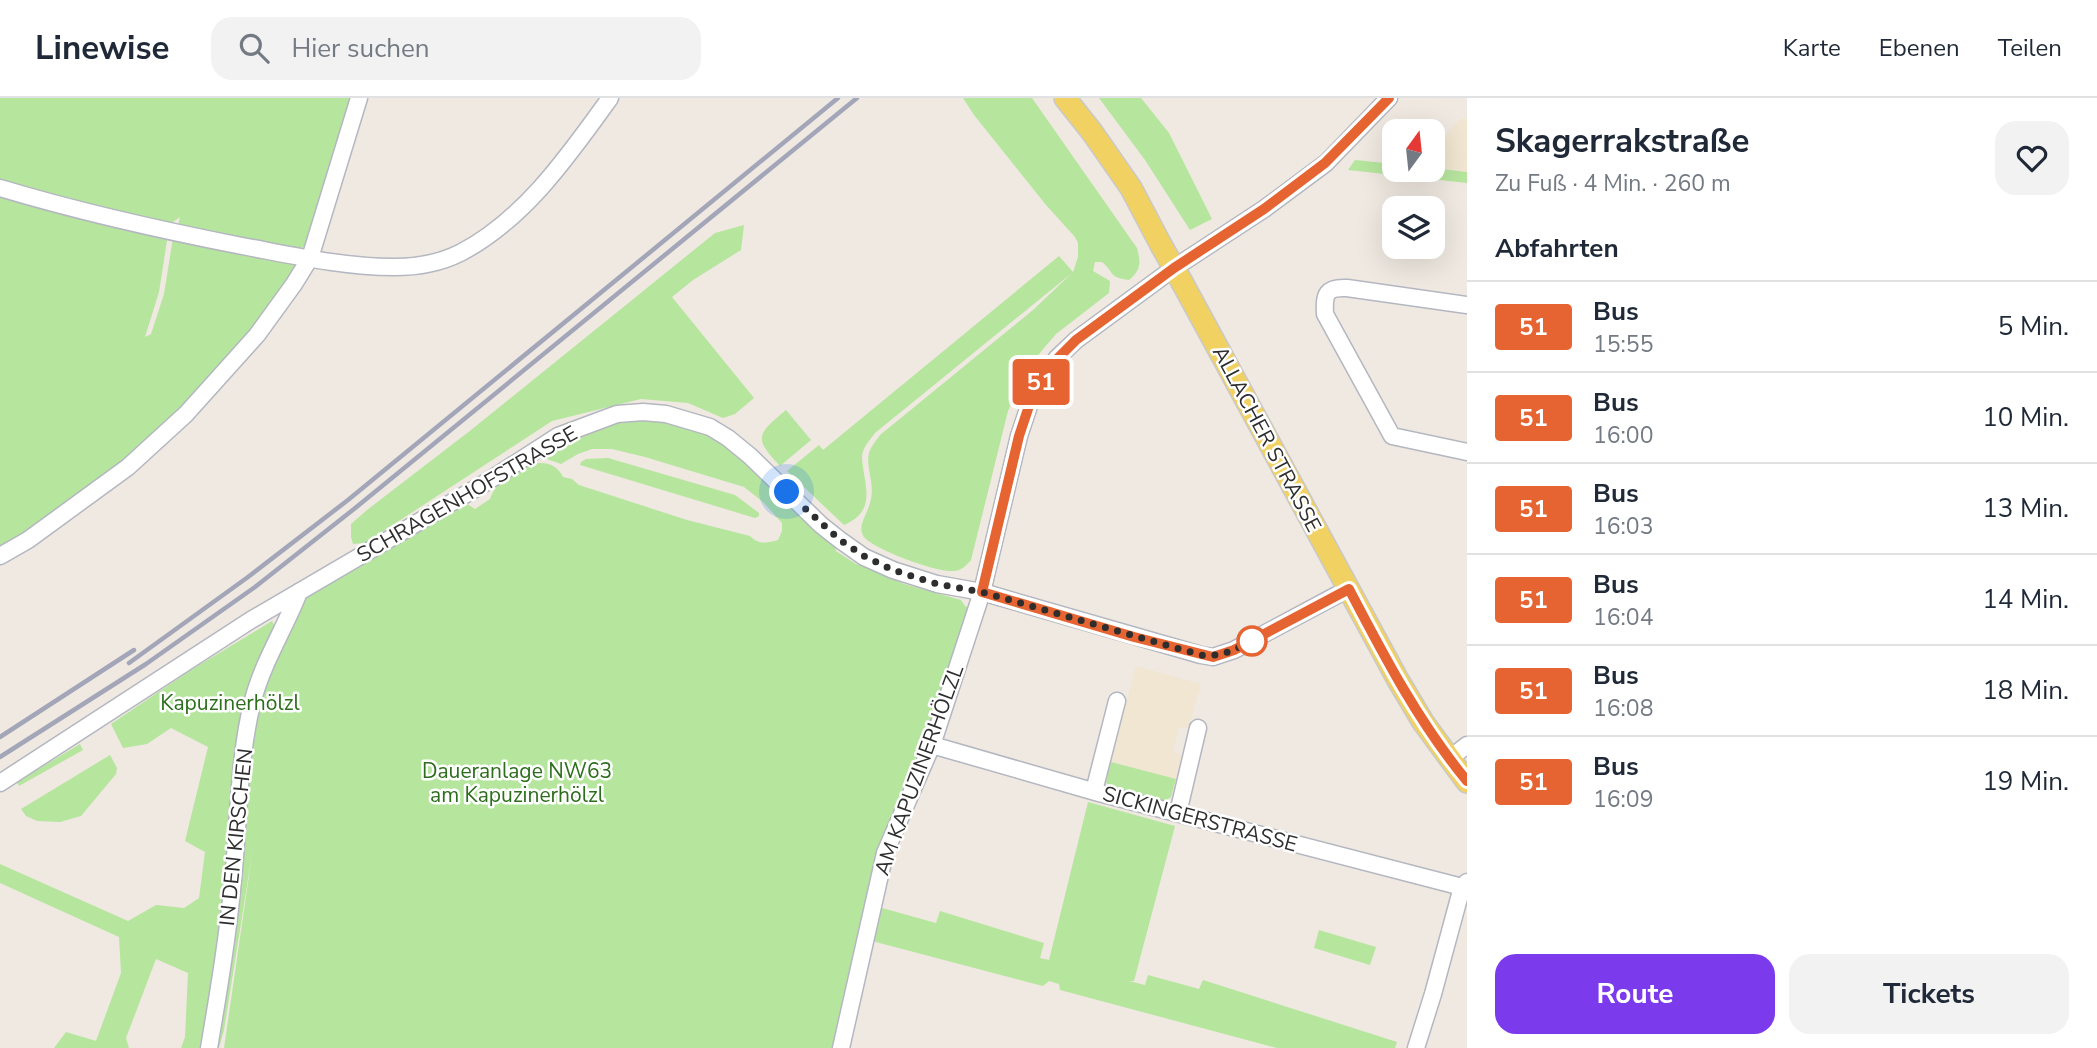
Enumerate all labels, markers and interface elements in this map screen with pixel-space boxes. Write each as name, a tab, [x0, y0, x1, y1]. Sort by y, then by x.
search box	[211, 17, 701, 80]
text: Linewise	[35, 26, 169, 71]
icon: search	[235, 29, 273, 67]
text: Hier suchen	[291, 31, 430, 66]
text: Karte	[1783, 32, 1841, 64]
text: Ebenen	[1879, 32, 1960, 64]
text: Teilen	[1998, 32, 2062, 64]
north arrow	[1382, 119, 1446, 182]
map controls	[1382, 119, 1445, 259]
text: Skagerrakstraße	[1495, 119, 1749, 164]
button: heart	[1995, 121, 2069, 195]
text: Zu Fuß · 4 Min. · 260 m	[1495, 168, 1731, 199]
button: layers	[1382, 196, 1445, 259]
text: Abfahrten	[1495, 231, 1619, 266]
text: Bus	[1593, 294, 1639, 329]
text: 5 Min.	[1998, 309, 2069, 344]
text: 51	[1519, 311, 1548, 343]
text: 15:55	[1593, 329, 1653, 360]
street label: ALLACHER STRASSE	[1206, 341, 1328, 537]
line badge: 51	[1010, 359, 1072, 405]
text: 51	[1027, 366, 1055, 398]
text: Bus	[1593, 385, 1639, 420]
text: 10 Min.	[1982, 400, 2069, 435]
text: 51	[1519, 402, 1548, 434]
street label: SCHRAGENHOFSTRASSE	[352, 419, 582, 569]
text: 16:00	[1593, 420, 1653, 451]
your location	[769, 474, 804, 509]
text: Bus	[1593, 476, 1639, 511]
text: 13 Min.	[1982, 491, 2069, 526]
text: 51	[1519, 493, 1548, 525]
text: 16:03	[1593, 511, 1653, 542]
text: Bus	[1593, 567, 1639, 602]
text: 14 Min.	[1982, 582, 2069, 617]
text: 51	[1519, 584, 1548, 616]
text: 16:04	[1593, 602, 1653, 633]
unlabelled marker	[1237, 626, 1267, 656]
text: Bus	[1593, 658, 1639, 693]
street label: AM KAPUZINERHÖLZL	[868, 660, 970, 879]
text: 18 Min.	[1982, 673, 2069, 708]
text: 51	[1519, 675, 1548, 707]
park label: Kapuzinerhölzl	[160, 689, 300, 717]
text: 16:08	[1593, 693, 1653, 724]
street label: IN DEN KIRSCHEN	[213, 747, 259, 927]
text: Bus	[1593, 749, 1639, 784]
park label: Daueranlage NW63 am Kapuzinerhölzl	[422, 757, 612, 809]
text: 19 Min.	[1982, 764, 2069, 799]
text: 51	[1519, 766, 1548, 798]
street label: SICKINGERSTRASSE	[1100, 780, 1300, 858]
text: 16:09	[1593, 784, 1653, 815]
button: Route	[1495, 954, 1775, 1034]
button: Tickets	[1789, 954, 2069, 1034]

